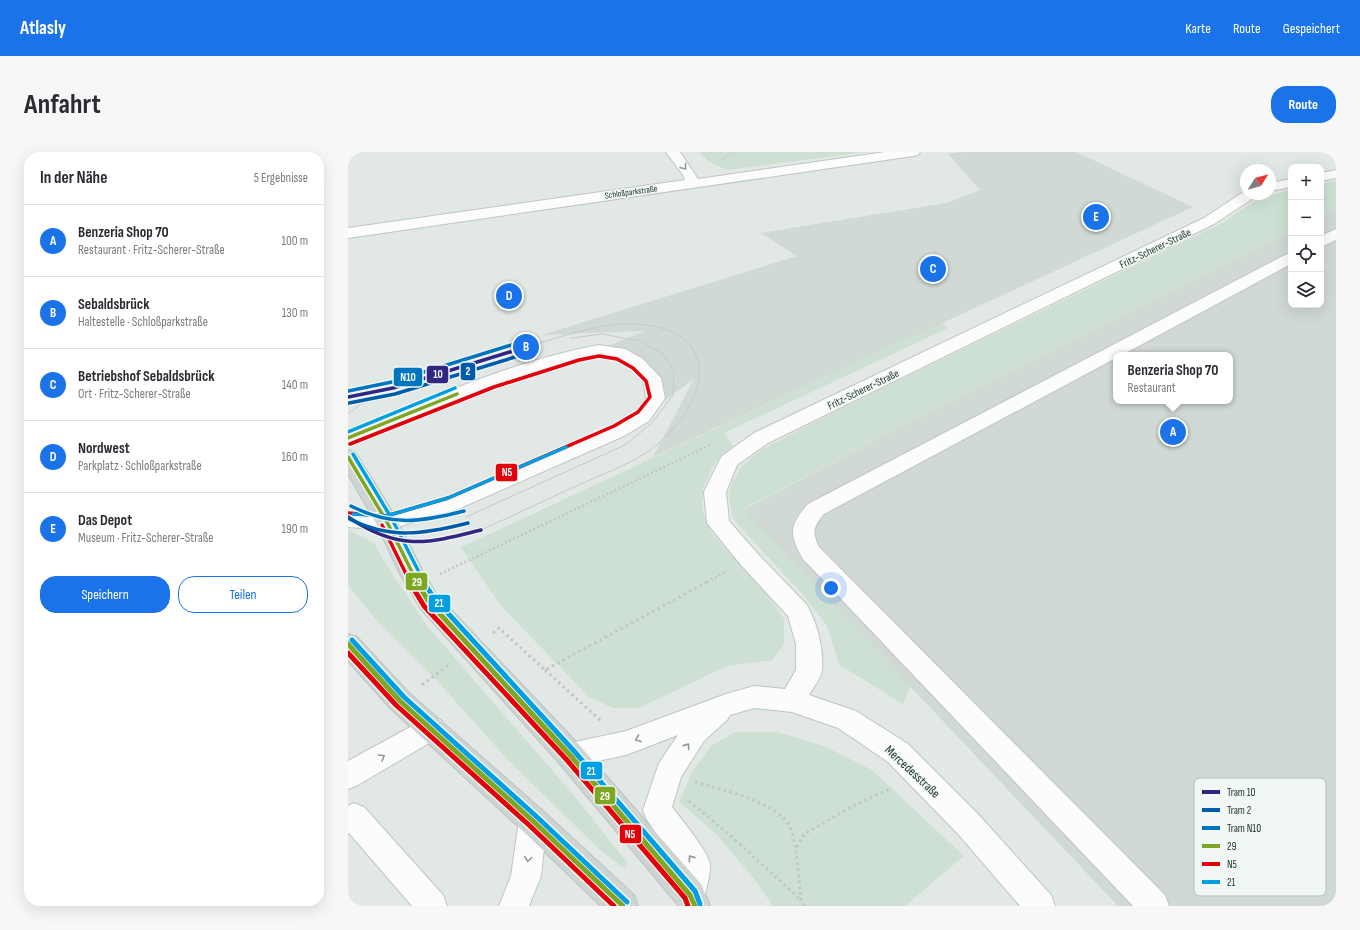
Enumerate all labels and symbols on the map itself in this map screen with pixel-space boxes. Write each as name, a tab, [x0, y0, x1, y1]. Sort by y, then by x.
one-way arrow	[679, 163, 687, 170]
north arrow	[1240, 164, 1276, 200]
street label: Schloßparkstraße	[604, 183, 658, 202]
pin: E	[1083, 202, 1109, 232]
street label: Fritz-Scherer-Straße	[1117, 226, 1193, 271]
pin: C	[920, 254, 946, 284]
pin: D	[496, 281, 522, 311]
pin: B	[513, 332, 539, 362]
line badge: 2	[460, 362, 476, 381]
line badge: 10	[426, 365, 449, 384]
text: 2	[466, 365, 471, 378]
line badge: N10	[393, 367, 423, 387]
street label: Fritz-Scherer-Straße	[825, 367, 901, 412]
text: 10	[433, 368, 443, 381]
text: N10	[400, 371, 416, 384]
pin: A	[1160, 417, 1186, 447]
line badge: N5	[495, 463, 518, 482]
text: N5	[502, 466, 513, 479]
line badge: 29	[405, 572, 428, 591]
text: 29	[412, 576, 422, 589]
your location	[821, 578, 841, 598]
line badge: 21	[428, 594, 451, 613]
text: 21	[434, 597, 444, 610]
one-way arrow	[634, 734, 642, 742]
street label: Mercedesstraße	[881, 742, 943, 801]
one-way arrow	[682, 743, 690, 750]
one-way arrow	[378, 754, 385, 761]
line badge: 21	[580, 761, 603, 780]
text: 21	[586, 765, 596, 778]
legend	[1194, 778, 1326, 896]
line badge: 29	[594, 786, 616, 805]
text: Tram 10	[1227, 786, 1256, 799]
text: 29	[600, 790, 610, 803]
text: Tram 2	[1227, 804, 1252, 817]
text: Tram N10	[1227, 822, 1261, 835]
line badge: N5	[619, 824, 642, 844]
text: N5	[625, 828, 636, 841]
text: 29	[1227, 840, 1237, 853]
one-way arrow	[688, 855, 696, 862]
one-way arrow	[524, 856, 533, 862]
text: N5	[1227, 858, 1237, 871]
text: 21	[1227, 876, 1236, 889]

